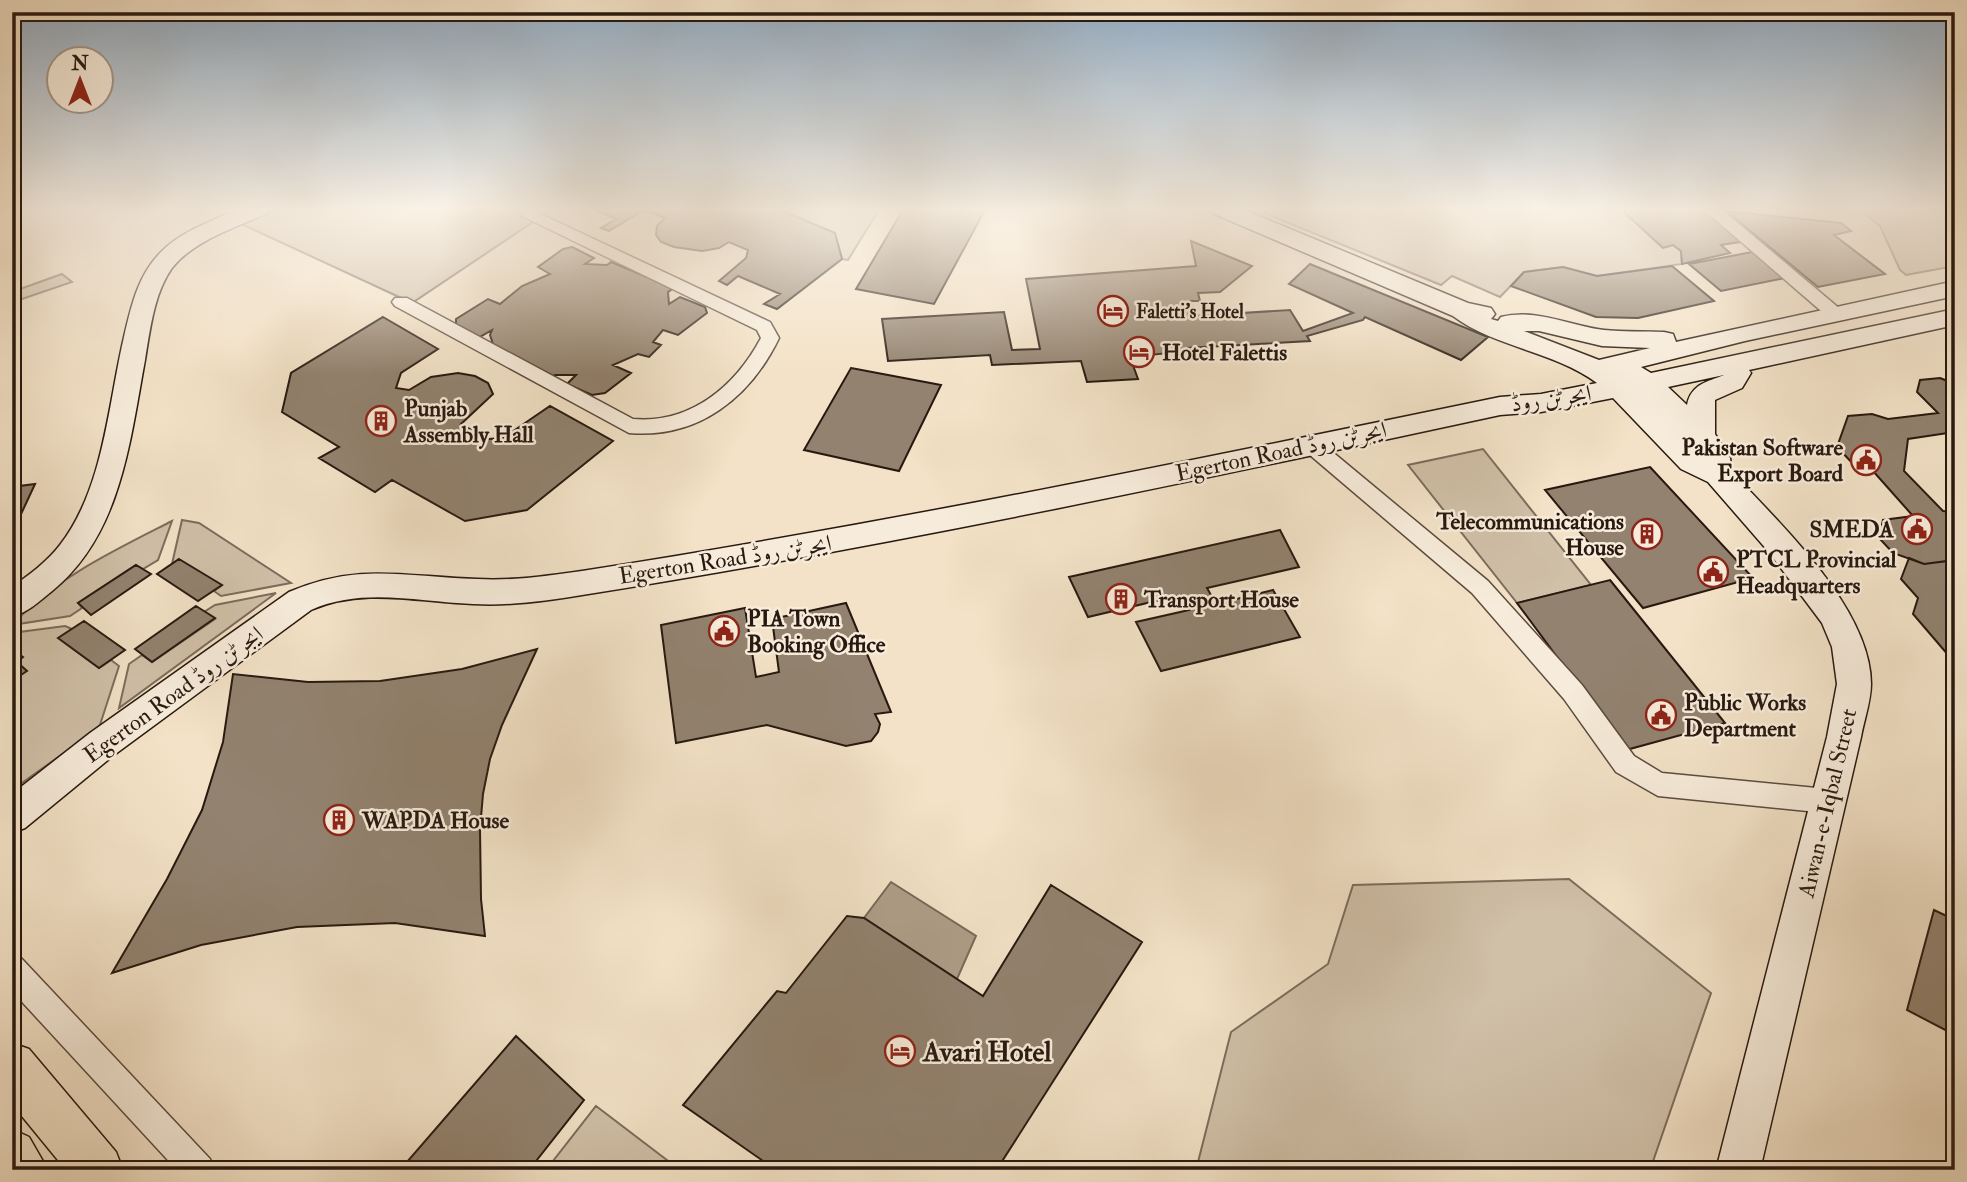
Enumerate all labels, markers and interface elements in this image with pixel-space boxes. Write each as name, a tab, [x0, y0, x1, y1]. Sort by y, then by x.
north arrow	[46, 46, 116, 116]
text: N	[70, 52, 89, 76]
hotel icon: Faletti's Hotel	[1096, 294, 1130, 328]
place label: Faletti's Hotel	[1136, 300, 1244, 324]
hotel icon: Hotel Falettis	[1122, 335, 1156, 369]
place label: Hotel Falettis	[1162, 338, 1287, 367]
street label: ایجرٹن روڈ	[1509, 379, 1593, 418]
place label: Punjab Assembly Hall	[403, 394, 535, 450]
building icon: Punjab Assembly Hall	[364, 404, 398, 438]
street label: Egerton Road ایجرٹن روڈ	[1173, 415, 1389, 488]
place label: Pakistan Software Export Board	[1682, 433, 1844, 489]
public building icon: Pakistan Software Export Board	[1849, 443, 1883, 477]
place label: Telecommunications House	[1435, 507, 1624, 562]
public building icon: SMEDA	[1900, 512, 1934, 546]
place label: SMEDA	[1809, 515, 1894, 544]
building icon: Telecommunications House	[1630, 517, 1664, 551]
street label: Egerton Road ایجرٹن روڈ	[617, 528, 834, 591]
place label: PTCL Provincial Headquarters	[1736, 545, 1898, 601]
public building icon: PTCL Provincial Headquarters	[1696, 555, 1730, 589]
building icon: Transport House	[1104, 582, 1138, 616]
place label: Transport House	[1143, 585, 1299, 615]
place label: PIA Town Booking Office	[747, 604, 886, 660]
public building icon: PIA Town Booking Office	[707, 614, 741, 648]
street label: Egerton Road ایجرٹن روڈ	[78, 619, 269, 769]
place label: Public Works Department	[1684, 688, 1806, 744]
public building icon: Public Works Department	[1644, 698, 1678, 732]
street label: Aiwan-e-Iqbal Street	[1791, 706, 1863, 901]
building icon: WAPDA House	[322, 803, 356, 837]
place label: WAPDA House	[361, 806, 509, 835]
hotel icon: Avari Hotel	[883, 1034, 917, 1068]
place label: Avari Hotel	[922, 1035, 1052, 1070]

